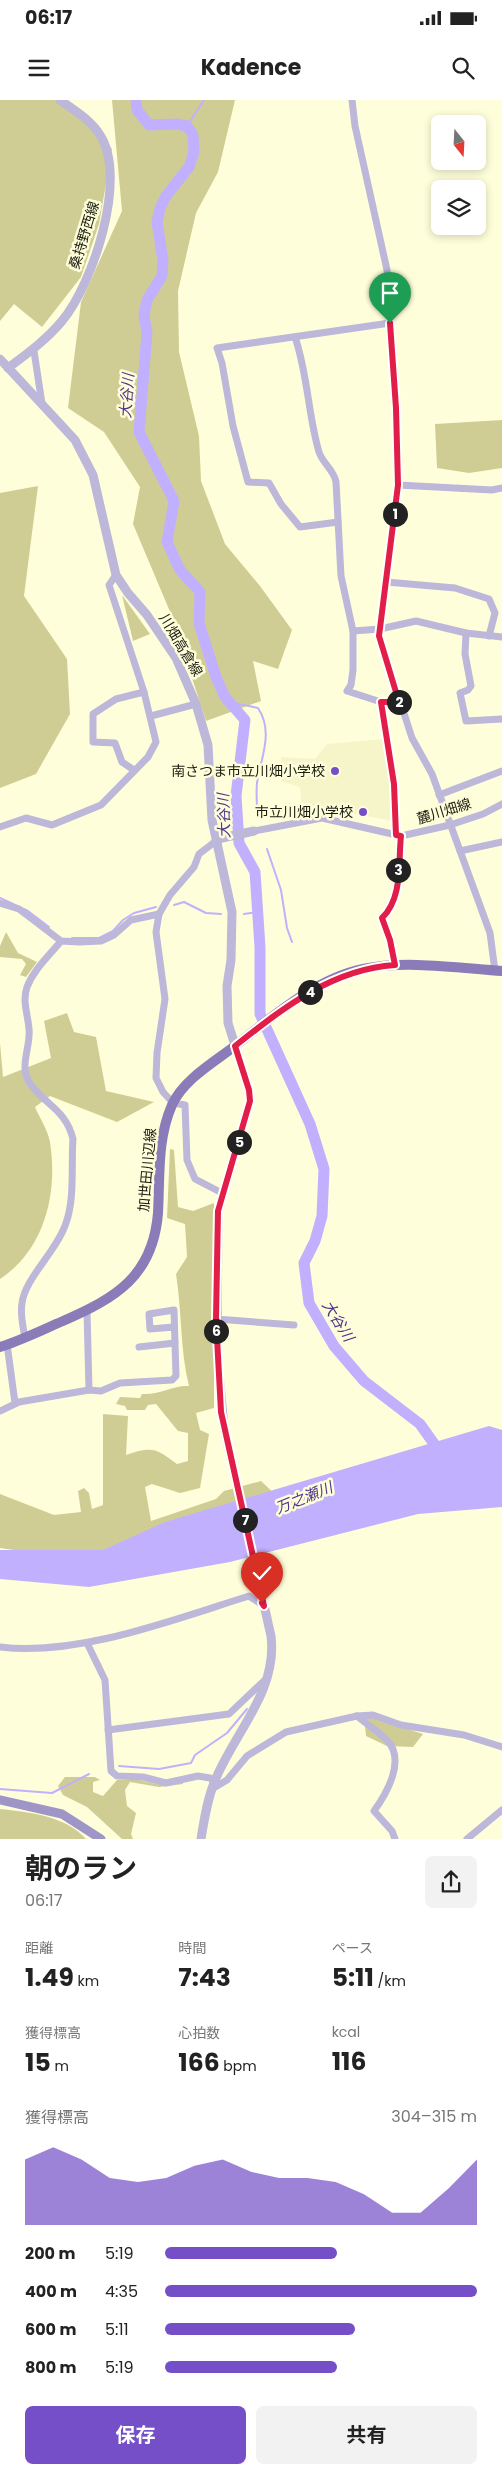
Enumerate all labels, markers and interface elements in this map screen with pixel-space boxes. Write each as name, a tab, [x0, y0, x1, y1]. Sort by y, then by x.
text: 06:17	[25, 4, 72, 31]
text: Kadence	[201, 52, 301, 83]
icon: menu	[25, 54, 53, 82]
icon: search	[449, 54, 477, 82]
north arrow	[431, 115, 486, 170]
map controls	[431, 115, 486, 235]
button: layers	[431, 180, 486, 235]
street label: 桑持野西線	[64, 199, 104, 271]
pin	[369, 272, 411, 323]
icon: arrive	[376, 279, 404, 307]
water label: 大谷川	[114, 371, 139, 419]
pin: 1	[382, 502, 408, 526]
text: 1	[393, 504, 398, 524]
street label: 川畑高倉線	[154, 610, 208, 680]
pin: 2	[386, 690, 412, 714]
text: 2	[396, 692, 404, 712]
place label: 南さつま市立川畑小学校	[171, 761, 325, 781]
marker: 南さつま市立川畑小学校	[329, 765, 341, 777]
water label: 大谷川	[212, 791, 235, 839]
street label: 麓川畑線	[414, 793, 474, 829]
place label: 市立川畑小学校	[255, 802, 353, 822]
marker: 市立川畑小学校	[357, 806, 369, 818]
pin: 3	[386, 858, 410, 882]
text: 3	[394, 860, 403, 880]
pin: 4	[298, 980, 322, 1004]
text: 4	[306, 982, 315, 1002]
street label: 加世田川辺線	[133, 1127, 161, 1213]
pin: 5	[226, 1130, 252, 1154]
text: 5	[235, 1132, 244, 1152]
water label: 大谷川	[318, 1296, 360, 1347]
pin: 6	[204, 1318, 228, 1344]
text: 6	[212, 1321, 221, 1341]
water label: 万之瀬川	[272, 1476, 337, 1519]
pin: 7	[232, 1508, 258, 1532]
text: 7	[242, 1510, 249, 1530]
pin	[241, 1552, 283, 1603]
icon: check	[248, 1559, 276, 1587]
text: 朝のラン	[25, 1849, 137, 1888]
button: share	[425, 1856, 477, 1908]
text: 06:17	[25, 1889, 62, 1912]
text: 距離	[25, 1938, 53, 1958]
text: 時間	[178, 1938, 206, 1958]
text: ペース	[332, 1938, 373, 1958]
text: 1.49	[25, 1960, 74, 1995]
text: 7:43	[178, 1960, 231, 1995]
text: 5:11	[332, 1960, 374, 1995]
text: km	[74, 1971, 99, 1991]
text: /km	[374, 1971, 406, 1991]
text: kcal	[332, 2022, 360, 2042]
text: 獲得標高	[25, 2023, 81, 2043]
text: 心拍数	[178, 2023, 220, 2043]
text: 116	[332, 2044, 366, 2079]
text: 15	[25, 2045, 51, 2080]
text: 166	[178, 2045, 220, 2080]
text: m	[51, 2056, 69, 2076]
text: bpm	[220, 2056, 257, 2076]
text: 304–315 m	[391, 2105, 477, 2128]
text: 獲得標高	[25, 2106, 89, 2129]
text: 200 m	[25, 2242, 75, 2265]
text: 5:19	[105, 2242, 134, 2265]
text: 400 m	[25, 2280, 77, 2303]
text: 4:35	[105, 2280, 138, 2303]
text: 600 m	[25, 2318, 76, 2341]
text: 5:11	[105, 2318, 129, 2341]
text: 800 m	[25, 2356, 77, 2379]
text: 5:19	[105, 2356, 134, 2379]
button: 保存	[25, 2406, 246, 2464]
button: 共有	[256, 2406, 477, 2464]

